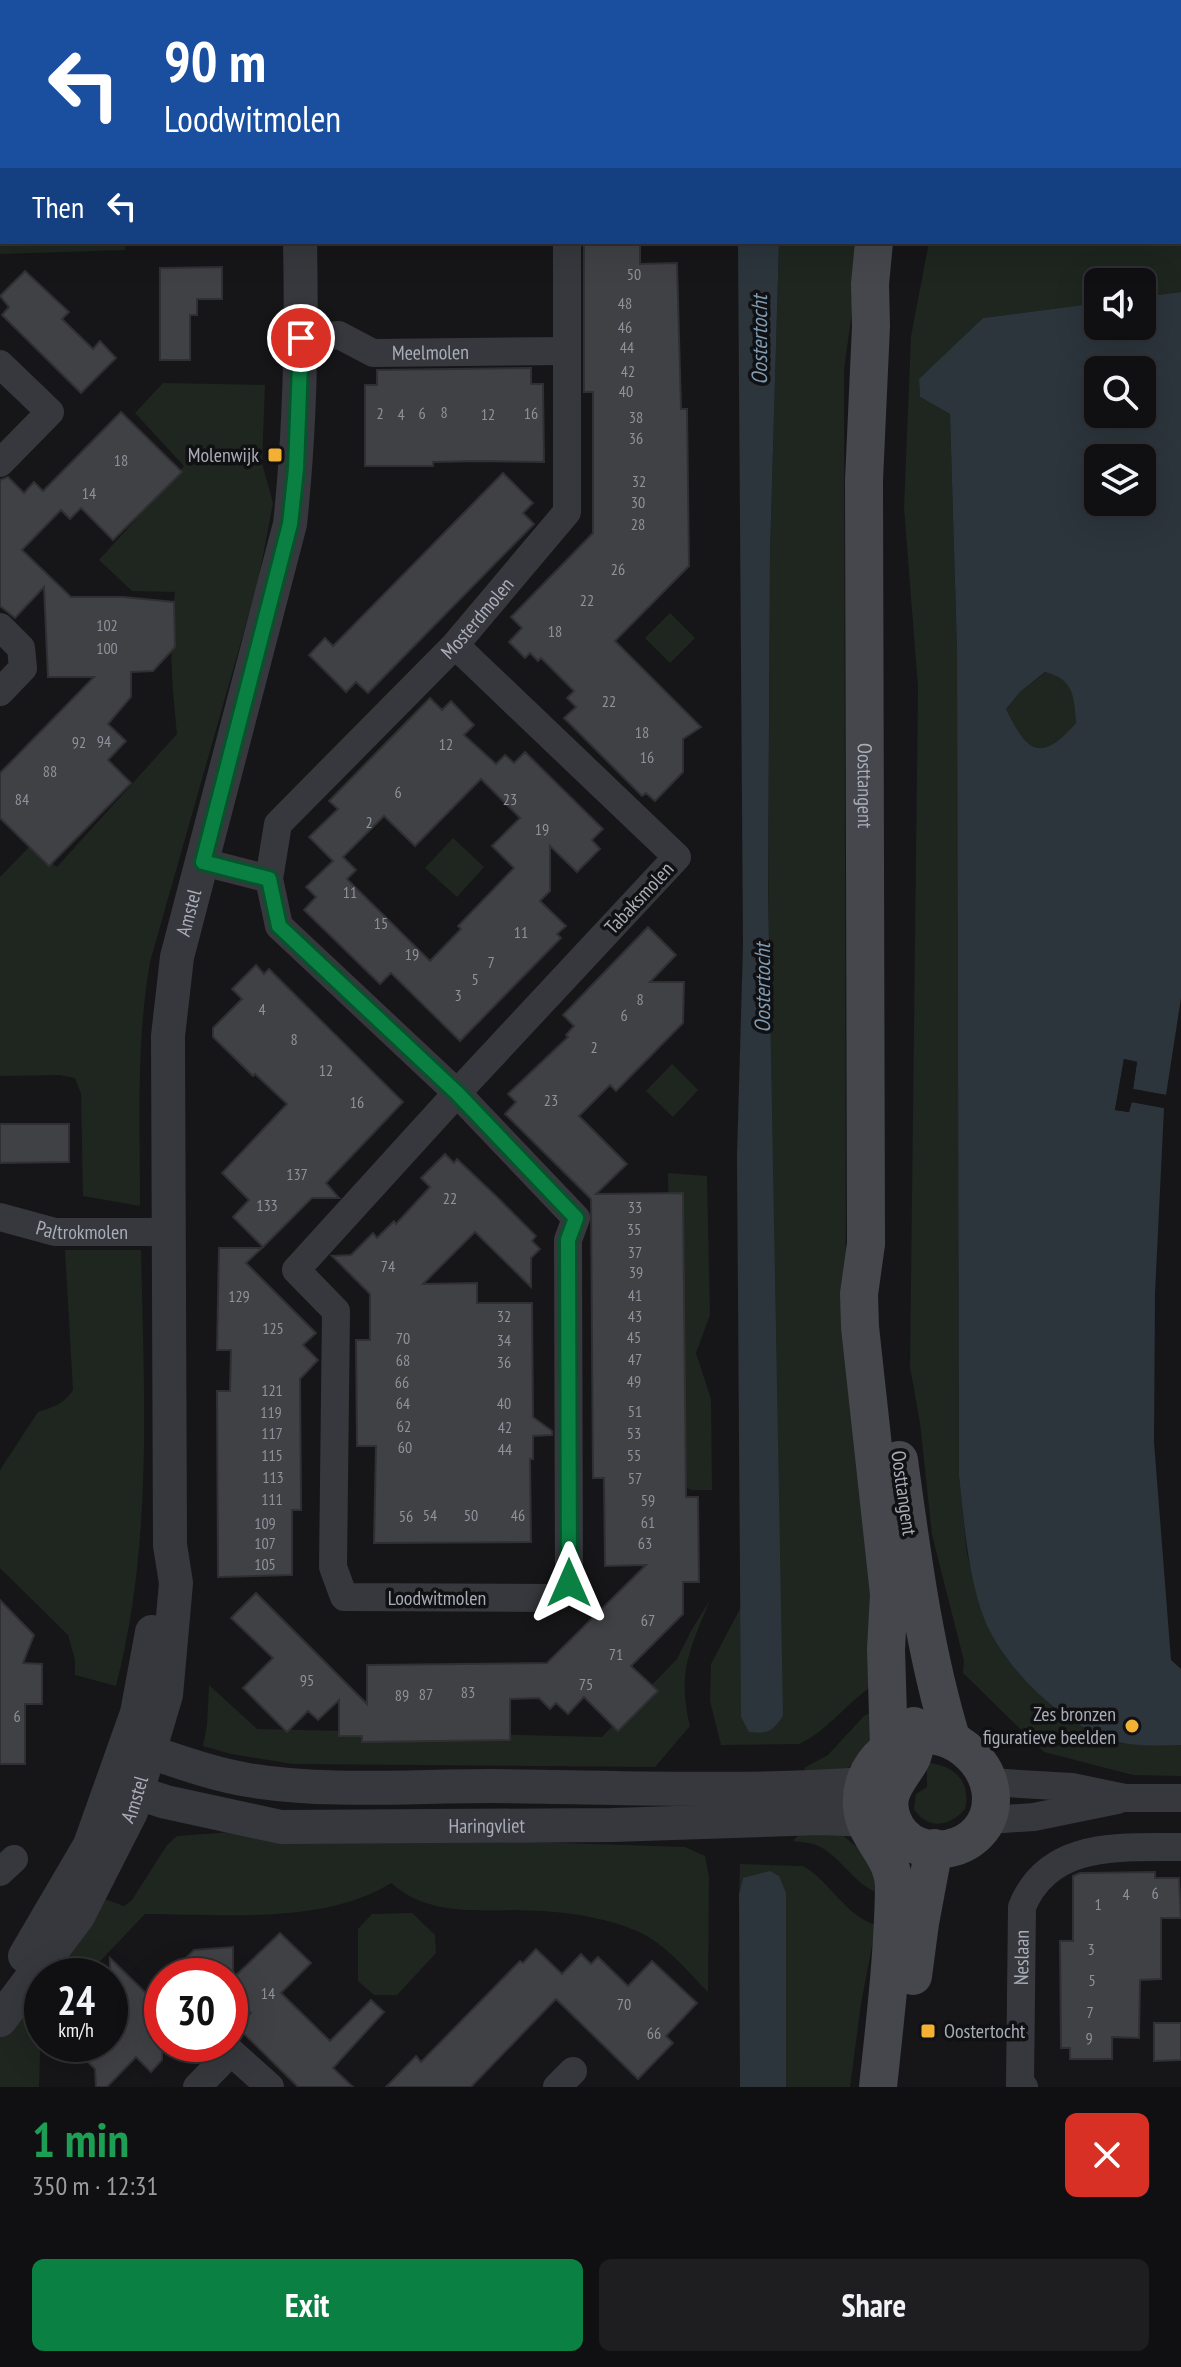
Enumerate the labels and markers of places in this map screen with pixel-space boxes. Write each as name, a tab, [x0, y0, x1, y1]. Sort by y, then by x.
pin	[267, 304, 335, 372]
place label: Molenwijk	[188, 442, 259, 468]
marker: Molenwijk	[266, 446, 284, 464]
place label: Zes bronzen figuratieve beelden	[983, 1701, 1116, 1750]
marker: Zes bronzen figuratieve beelden	[1123, 1717, 1141, 1735]
place label: Oostertocht	[944, 2018, 1026, 2044]
marker: Oostertocht	[919, 2022, 937, 2040]

